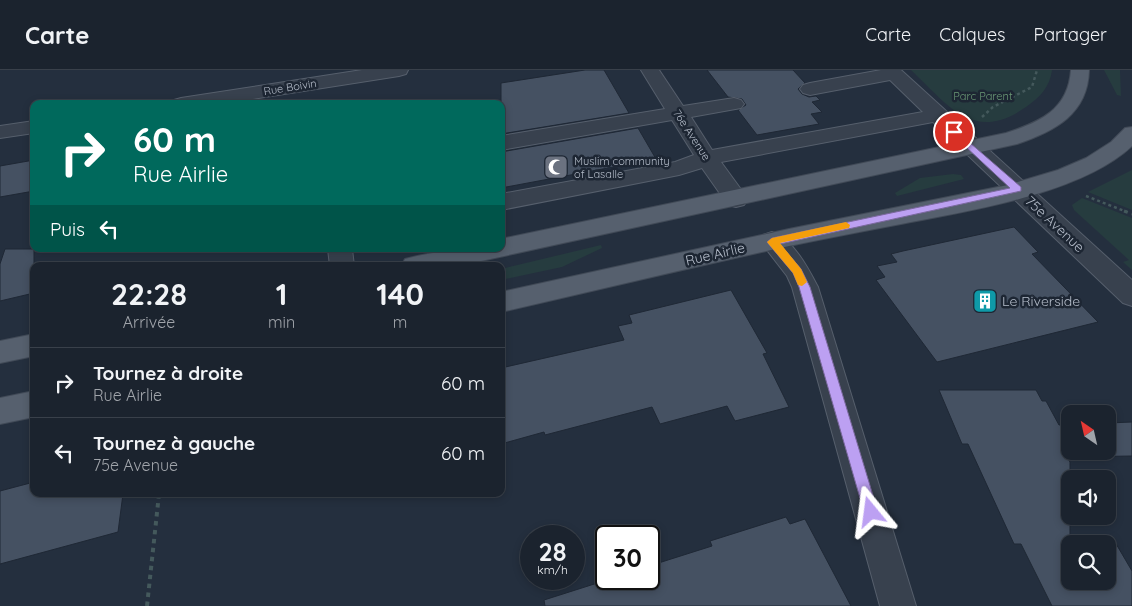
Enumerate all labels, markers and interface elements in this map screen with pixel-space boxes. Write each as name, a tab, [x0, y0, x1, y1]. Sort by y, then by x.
text: Carte	[25, 20, 89, 50]
text: Carte	[865, 23, 911, 46]
text: Calques	[939, 23, 1006, 46]
text: Partager	[1034, 23, 1107, 46]
street label: Rue Boivin	[263, 76, 317, 98]
park label: Parc Parent	[953, 89, 1013, 103]
street label: 76e Avenue	[670, 107, 714, 163]
pin	[933, 111, 975, 153]
text: 60 m	[133, 117, 216, 161]
icon: arrive	[940, 118, 968, 146]
icon: right	[50, 120, 115, 185]
mosque icon: Muslim community of Lasalle	[543, 154, 569, 180]
place label: Muslim community of Lasalle	[574, 154, 670, 181]
text: Rue Airlie	[133, 160, 228, 188]
street label: 75e Avenue	[1022, 192, 1088, 256]
icon: left	[95, 215, 123, 243]
text: Puis	[50, 217, 85, 241]
street label: Rue Airlie	[683, 238, 747, 270]
text: 22:28	[111, 275, 187, 313]
text: 1	[276, 275, 287, 313]
text: 140	[376, 275, 424, 313]
building icon: Le Riverside	[972, 288, 998, 314]
place label: Le Riverside	[1002, 292, 1080, 310]
text: Arrivée	[123, 312, 175, 332]
text: min	[268, 312, 295, 332]
text: m	[393, 312, 407, 332]
text: Tournez à droite	[93, 361, 243, 385]
icon: right	[50, 369, 78, 397]
text: 60 m	[441, 371, 485, 395]
text: Rue Airlie	[93, 385, 162, 405]
north arrow	[1061, 405, 1116, 460]
map controls	[1061, 405, 1116, 590]
text: Tournez à gauche	[93, 431, 255, 455]
icon: left	[50, 439, 78, 467]
text: 60 m	[441, 441, 485, 465]
text: 75e Avenue	[93, 455, 178, 475]
button: sound	[1061, 470, 1116, 525]
position arrow	[844, 485, 896, 537]
speed limit sign: 30	[595, 525, 660, 590]
button: search	[1061, 535, 1116, 590]
text: 28	[539, 536, 566, 567]
text: km/h	[537, 562, 568, 577]

